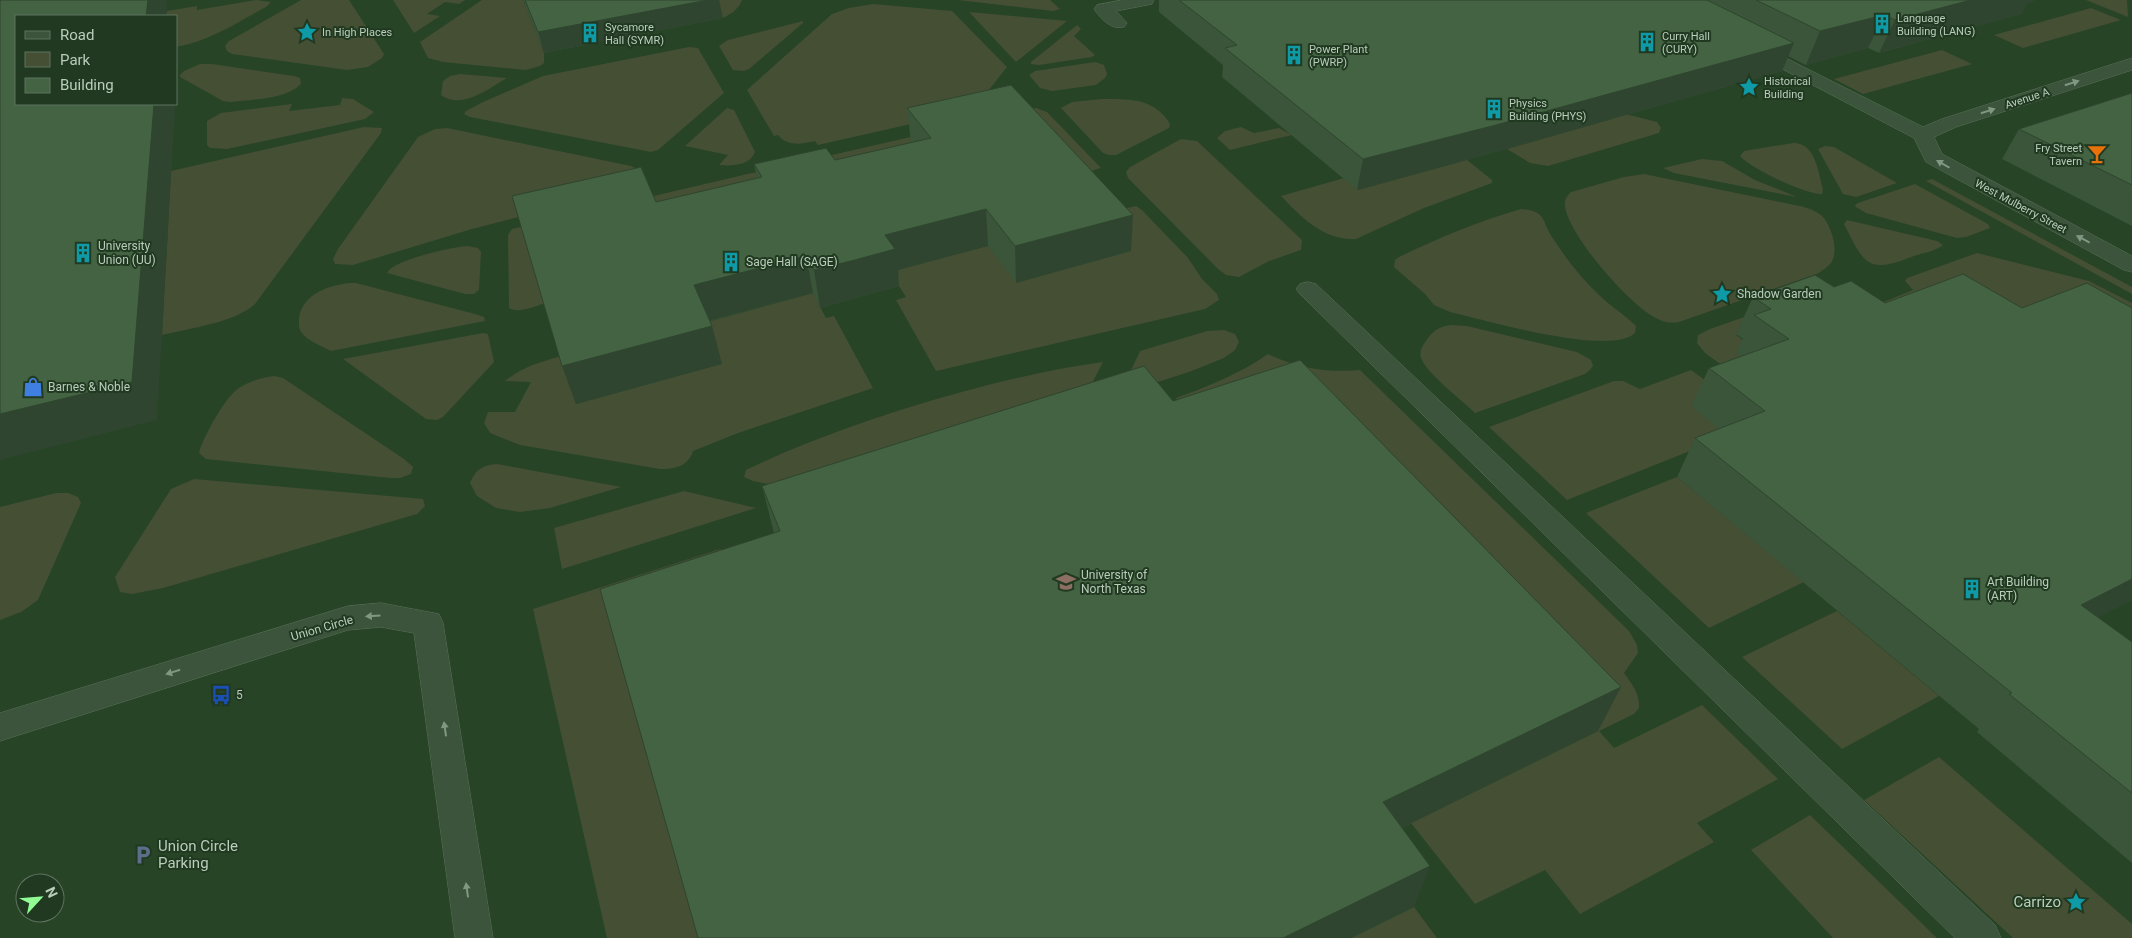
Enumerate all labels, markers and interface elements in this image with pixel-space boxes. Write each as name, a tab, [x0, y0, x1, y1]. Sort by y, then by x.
place label: Language Building (LANG)	[1897, 12, 1975, 38]
building icon: Language Building (LANG)	[1871, 13, 1893, 35]
legend	[15, 15, 178, 105]
place icon: In High Places	[296, 21, 318, 43]
place label: Sycamore Hall (SYMR)	[605, 21, 664, 47]
building icon: Sycamore Hall (SYMR)	[579, 22, 601, 44]
text: Road	[60, 26, 94, 44]
place label: In High Places	[322, 26, 392, 39]
place label: Curry Hall (CURY)	[1662, 30, 1710, 56]
building icon: Curry Hall (CURY)	[1636, 31, 1658, 53]
place label: Power Plant (PWRP)	[1309, 43, 1368, 69]
building icon: Power Plant (PWRP)	[1283, 44, 1305, 66]
text: Park	[60, 51, 91, 69]
place label: Historical Building	[1764, 75, 1811, 101]
text: Building	[60, 76, 114, 94]
place icon: Historical Building	[1738, 76, 1760, 98]
one-way arrow	[2065, 79, 2080, 86]
street label: Avenue A	[2003, 85, 2052, 112]
place label: Physics Building (PHYS)	[1509, 97, 1587, 123]
building icon: Physics Building (PHYS)	[1483, 98, 1505, 120]
one-way arrow	[1980, 106, 1995, 114]
place label: Fry Street Tavern	[2035, 142, 2082, 168]
bar icon: Fry Street Tavern	[2086, 143, 2108, 165]
one-way arrow	[1937, 159, 1950, 168]
street label: West Mulberry Street	[1973, 177, 2069, 236]
one-way arrow	[2076, 234, 2090, 243]
place label: University Union (UU)	[98, 239, 156, 267]
building icon: University Union (UU)	[72, 242, 94, 264]
building icon: Sage Hall (SAGE)	[720, 251, 742, 273]
place label: Sage Hall (SAGE)	[746, 255, 838, 269]
place icon: Shadow Garden	[1711, 283, 1733, 305]
place label: Shadow Garden	[1737, 287, 1821, 301]
shop icon: Barnes & Noble	[22, 376, 44, 398]
place label: Barnes & Noble	[48, 380, 130, 394]
place label: University of North Texas	[1081, 568, 1148, 596]
school or university icon: University of North Texas	[1055, 571, 1077, 593]
place label: Art Building (ART)	[1987, 575, 2049, 603]
building icon: Art Building (ART)	[1961, 578, 1983, 600]
street label: Union Circle	[289, 612, 355, 644]
one-way arrow	[365, 613, 381, 621]
one-way arrow	[165, 669, 180, 677]
bus stop icon: 5	[210, 684, 232, 706]
place label: 5	[236, 688, 243, 702]
one-way arrow	[441, 720, 449, 736]
place label: Union Circle Parking	[158, 837, 238, 872]
parking icon: Union Circle Parking	[132, 844, 154, 866]
north arrow	[15, 873, 65, 923]
one-way arrow	[463, 881, 471, 897]
text: N	[42, 884, 61, 900]
place icon: Carrizo	[2065, 891, 2087, 913]
place label: Carrizo	[2013, 893, 2061, 911]

